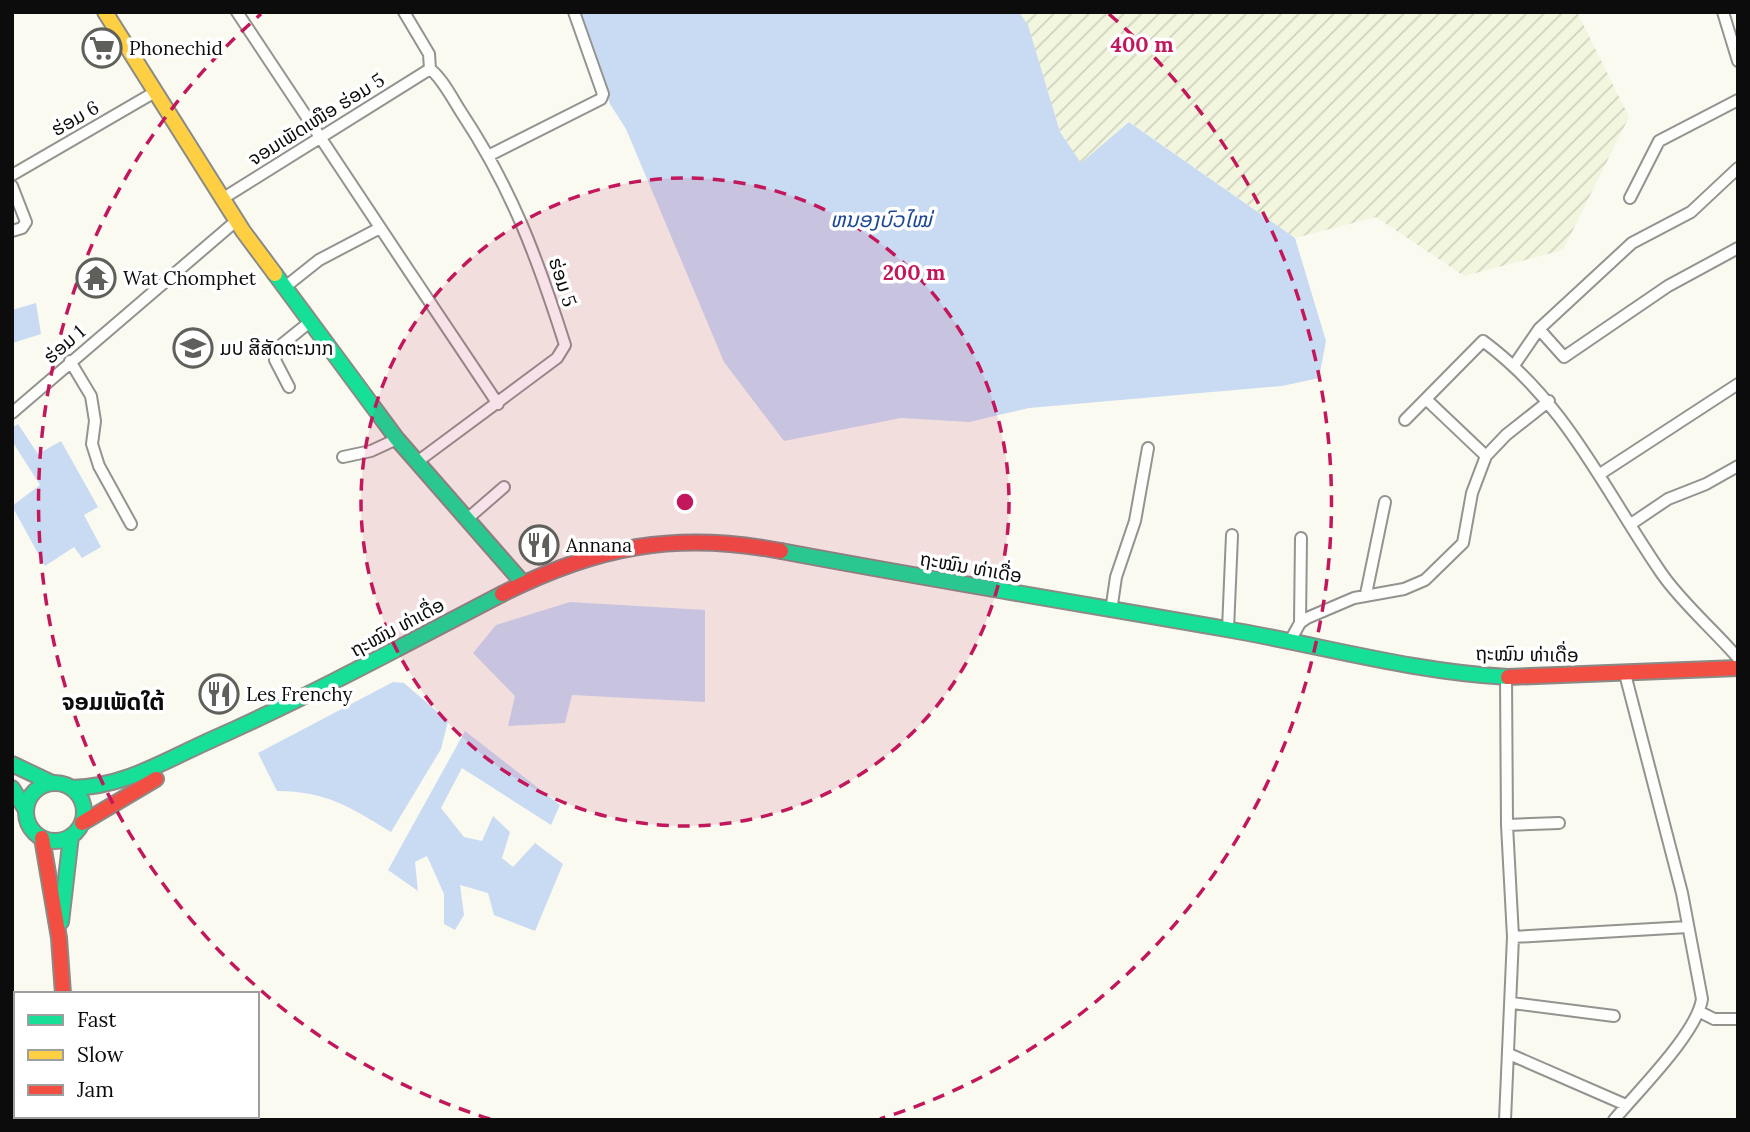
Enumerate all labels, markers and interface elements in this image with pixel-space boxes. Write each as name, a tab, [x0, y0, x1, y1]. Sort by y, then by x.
supermarket icon: Phonechid	[81, 27, 123, 69]
text: 400 m	[1110, 31, 1174, 58]
place label: Phonechid	[129, 36, 223, 60]
street label: ຈອມເພັດເໜືອ ຮ່ອມ 5	[243, 67, 389, 171]
street label: ຮ່ອມ 6	[47, 95, 103, 141]
water label: ຫນອງບົວໄໝ່	[830, 206, 935, 233]
street label: ຮ່ອມ 5	[544, 254, 582, 310]
temple icon: Wat Chomphet	[75, 257, 117, 299]
text: 200 m	[883, 259, 945, 286]
place label: Wat Chomphet	[123, 266, 257, 290]
street label: ຮ່ອມ 1	[38, 319, 90, 368]
school or university icon: ມປ ສີສັດຕະນາກ	[172, 327, 214, 369]
place label: ມປ ສີສັດຕະນາກ	[220, 336, 333, 360]
centre of rings	[673, 490, 697, 514]
restaurant icon: Annana	[518, 524, 560, 566]
place label: Annana	[565, 533, 632, 557]
street label: ຖະໝົນ ທ່າເດື່ອ	[918, 544, 1024, 588]
street label: ຖະໝົນ ທ່າເດື່ອ	[345, 590, 448, 662]
street label: ຖະໝົນ ທ່າເດື່ອ	[1475, 639, 1579, 667]
restaurant icon: Les Frenchy	[198, 673, 240, 715]
place label: Les Frenchy	[246, 682, 353, 706]
district label: ຈອມເພັດໃຕ້	[62, 687, 165, 716]
legend	[14, 992, 259, 1118]
text: Fast	[77, 1006, 117, 1033]
text: Slow	[77, 1041, 124, 1068]
text: Jam	[76, 1076, 114, 1103]

